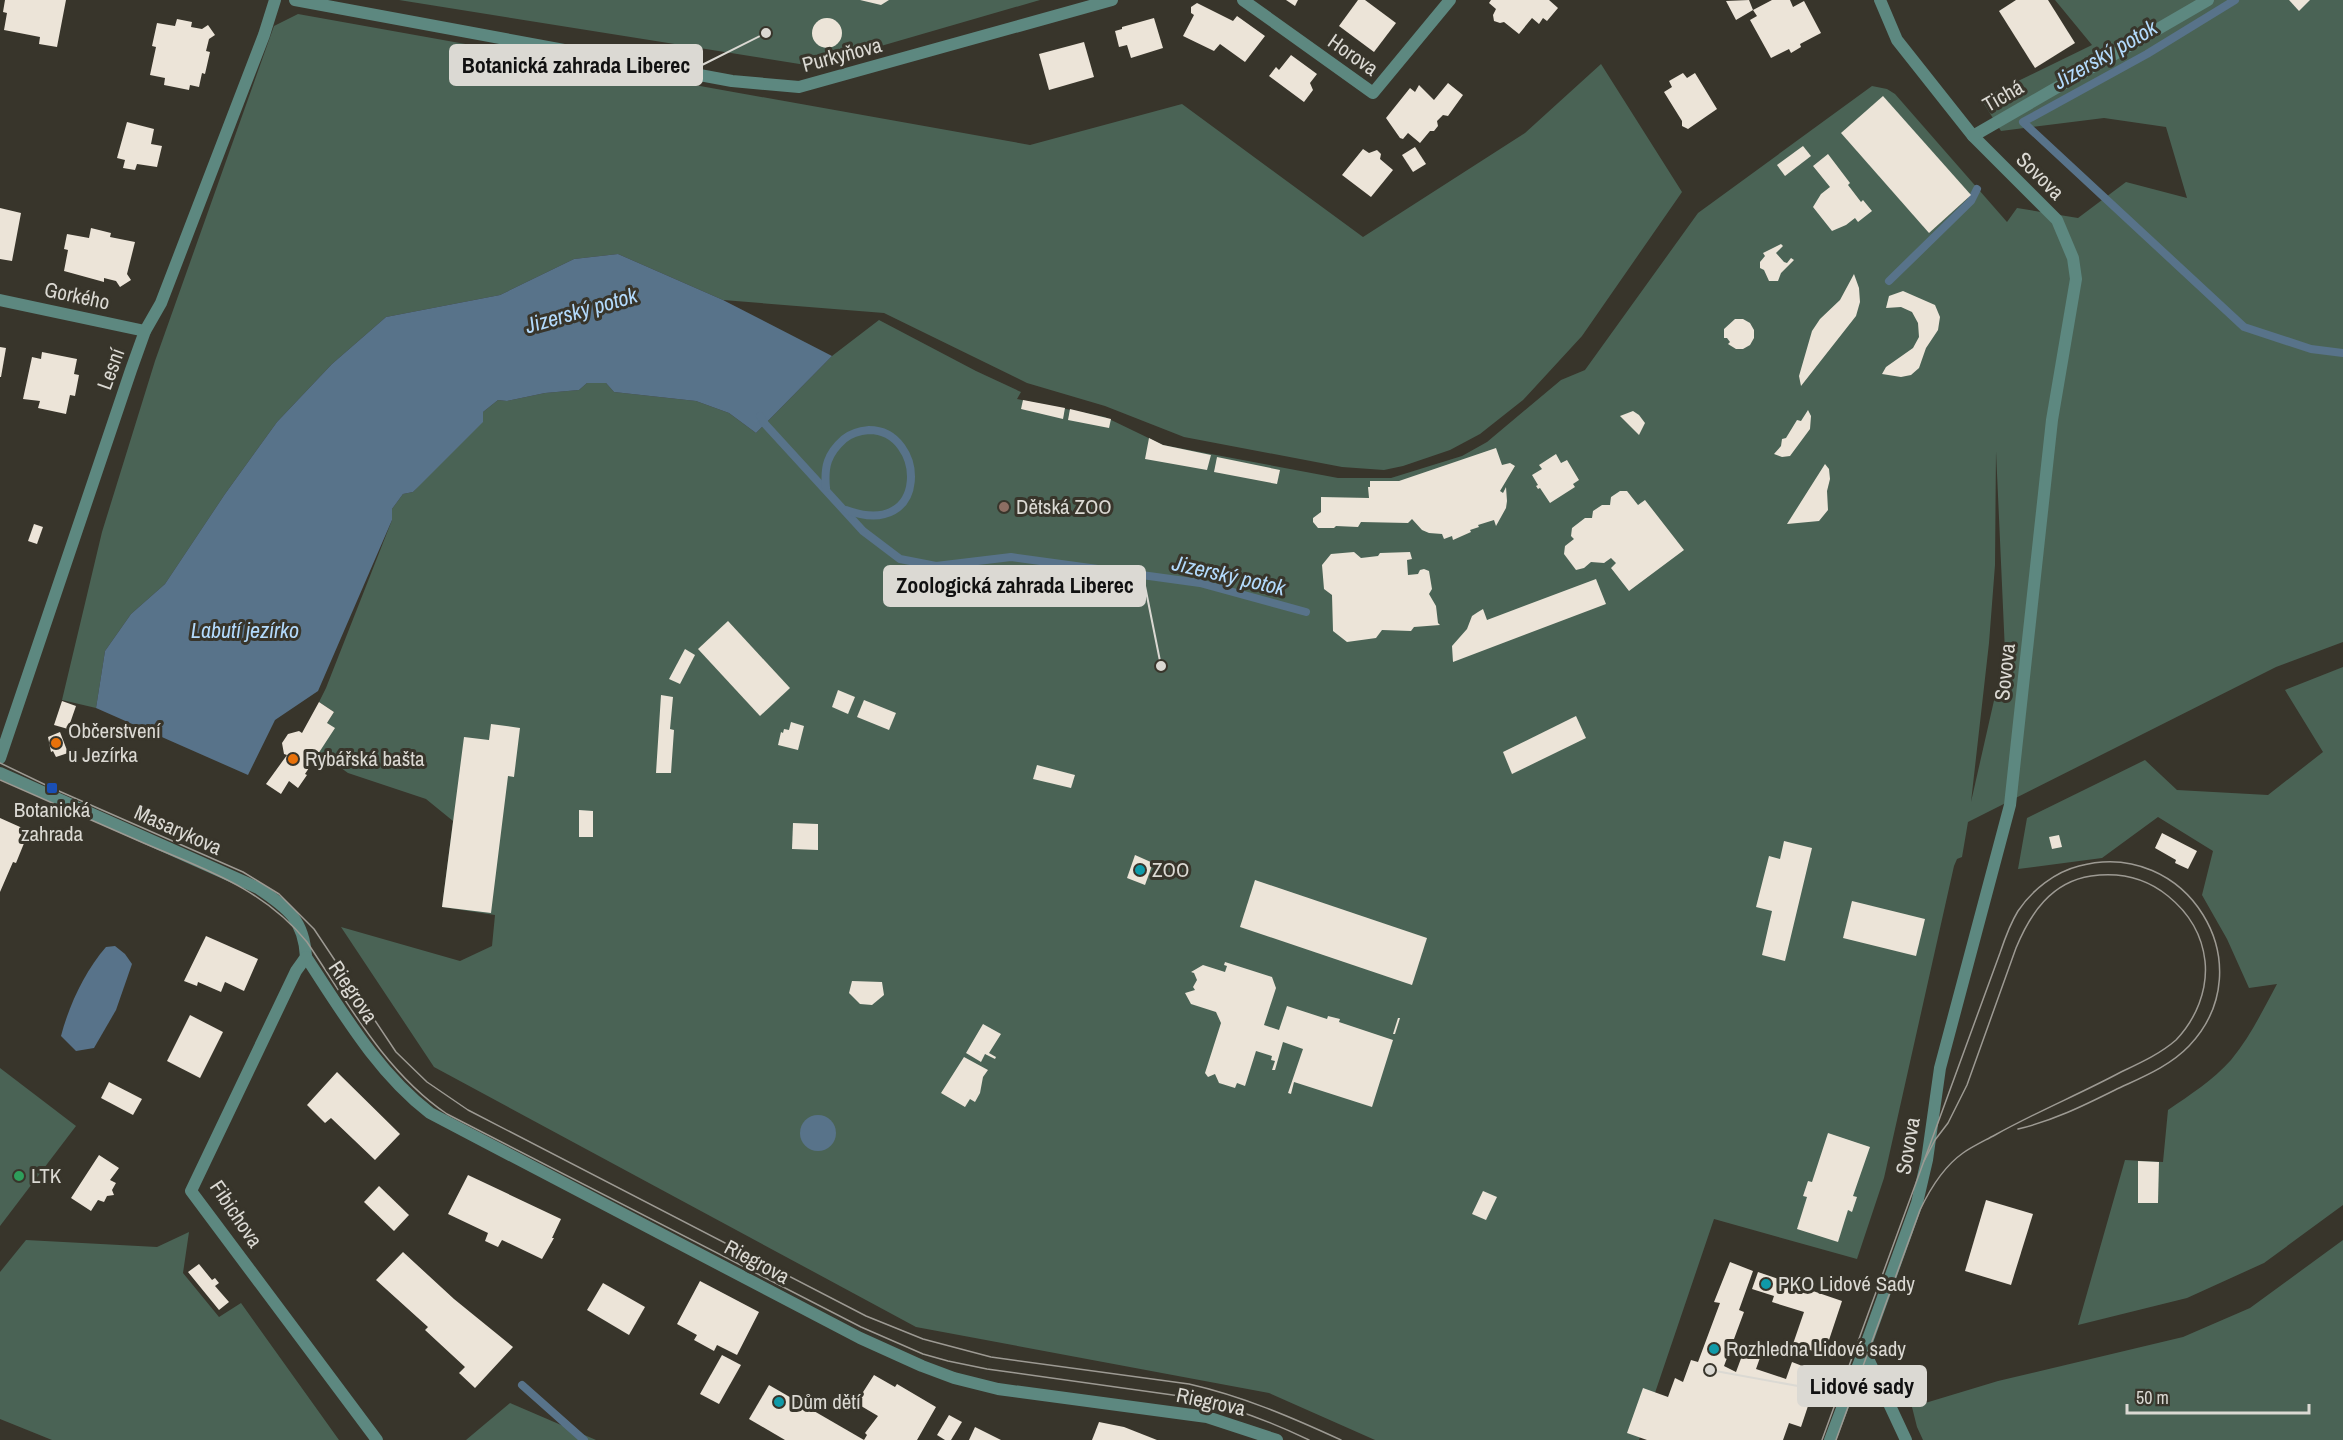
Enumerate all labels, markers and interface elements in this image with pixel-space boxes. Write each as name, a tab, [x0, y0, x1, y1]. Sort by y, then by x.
water label: Jizerský potok	[2047, 12, 2163, 96]
street label: Horova	[1322, 27, 1385, 83]
street label: Purkyňova	[799, 30, 885, 79]
callout: Botanická zahrada Liberec	[450, 45, 702, 85]
text: Botanická zahrada Liberec	[462, 50, 690, 80]
street label: Tichá	[1977, 72, 2029, 119]
street label: Sovova	[2010, 145, 2071, 207]
street label: Gorkého	[42, 274, 112, 317]
water label: Jizerský potok	[520, 279, 641, 341]
street label: Lesní	[90, 344, 131, 394]
place label: Dětská ZOO	[1016, 492, 1112, 521]
marker: Dětská ZOO	[997, 500, 1011, 514]
water label: Jizerský potok	[1168, 547, 1289, 603]
callout: Zoologická zahrada Liberec	[884, 566, 1145, 606]
text: Zoologická zahrada Liberec	[896, 570, 1134, 600]
water label: Labutí jezírko	[191, 615, 299, 645]
street label: Sovova	[1987, 641, 2022, 702]
place label: Občerstvení u Jezírka	[68, 716, 161, 769]
marker: Občerstvení u Jezírka	[49, 736, 63, 750]
place label: Rybářská bašta	[305, 744, 425, 773]
marker: Rybářská bašta	[286, 752, 300, 766]
marker: Botanická zahrada	[45, 781, 59, 795]
place label: Botanická zahrada	[14, 795, 91, 848]
street label: Masarykova	[130, 797, 227, 862]
place label: ZOO	[1152, 855, 1189, 884]
marker: ZOO	[1133, 863, 1147, 877]
street label: Riegrova	[322, 955, 385, 1029]
street label: Sovova	[1888, 1115, 1927, 1177]
place label: LTK	[31, 1161, 62, 1190]
marker: LTK	[12, 1169, 26, 1183]
street label: Fibichova	[203, 1174, 270, 1254]
street label: Riegrova	[720, 1232, 795, 1291]
place label: PKO Lidové Sady	[1778, 1269, 1915, 1298]
marker: PKO Lidové Sady	[1759, 1277, 1773, 1291]
place label: Rozhledna Lidové sady	[1726, 1334, 1906, 1363]
marker: Rozhledna Lidové sady	[1707, 1342, 1721, 1356]
callout: Lidové sady	[1798, 1366, 1926, 1406]
text: Lidové sady	[1810, 1371, 1914, 1401]
scale bar	[2127, 1377, 2308, 1415]
street label: Riegrova	[1174, 1380, 1249, 1423]
text: 50 m	[2136, 1385, 2169, 1410]
place label: Dům dětí	[791, 1387, 861, 1416]
marker: Dům dětí	[772, 1395, 786, 1409]

